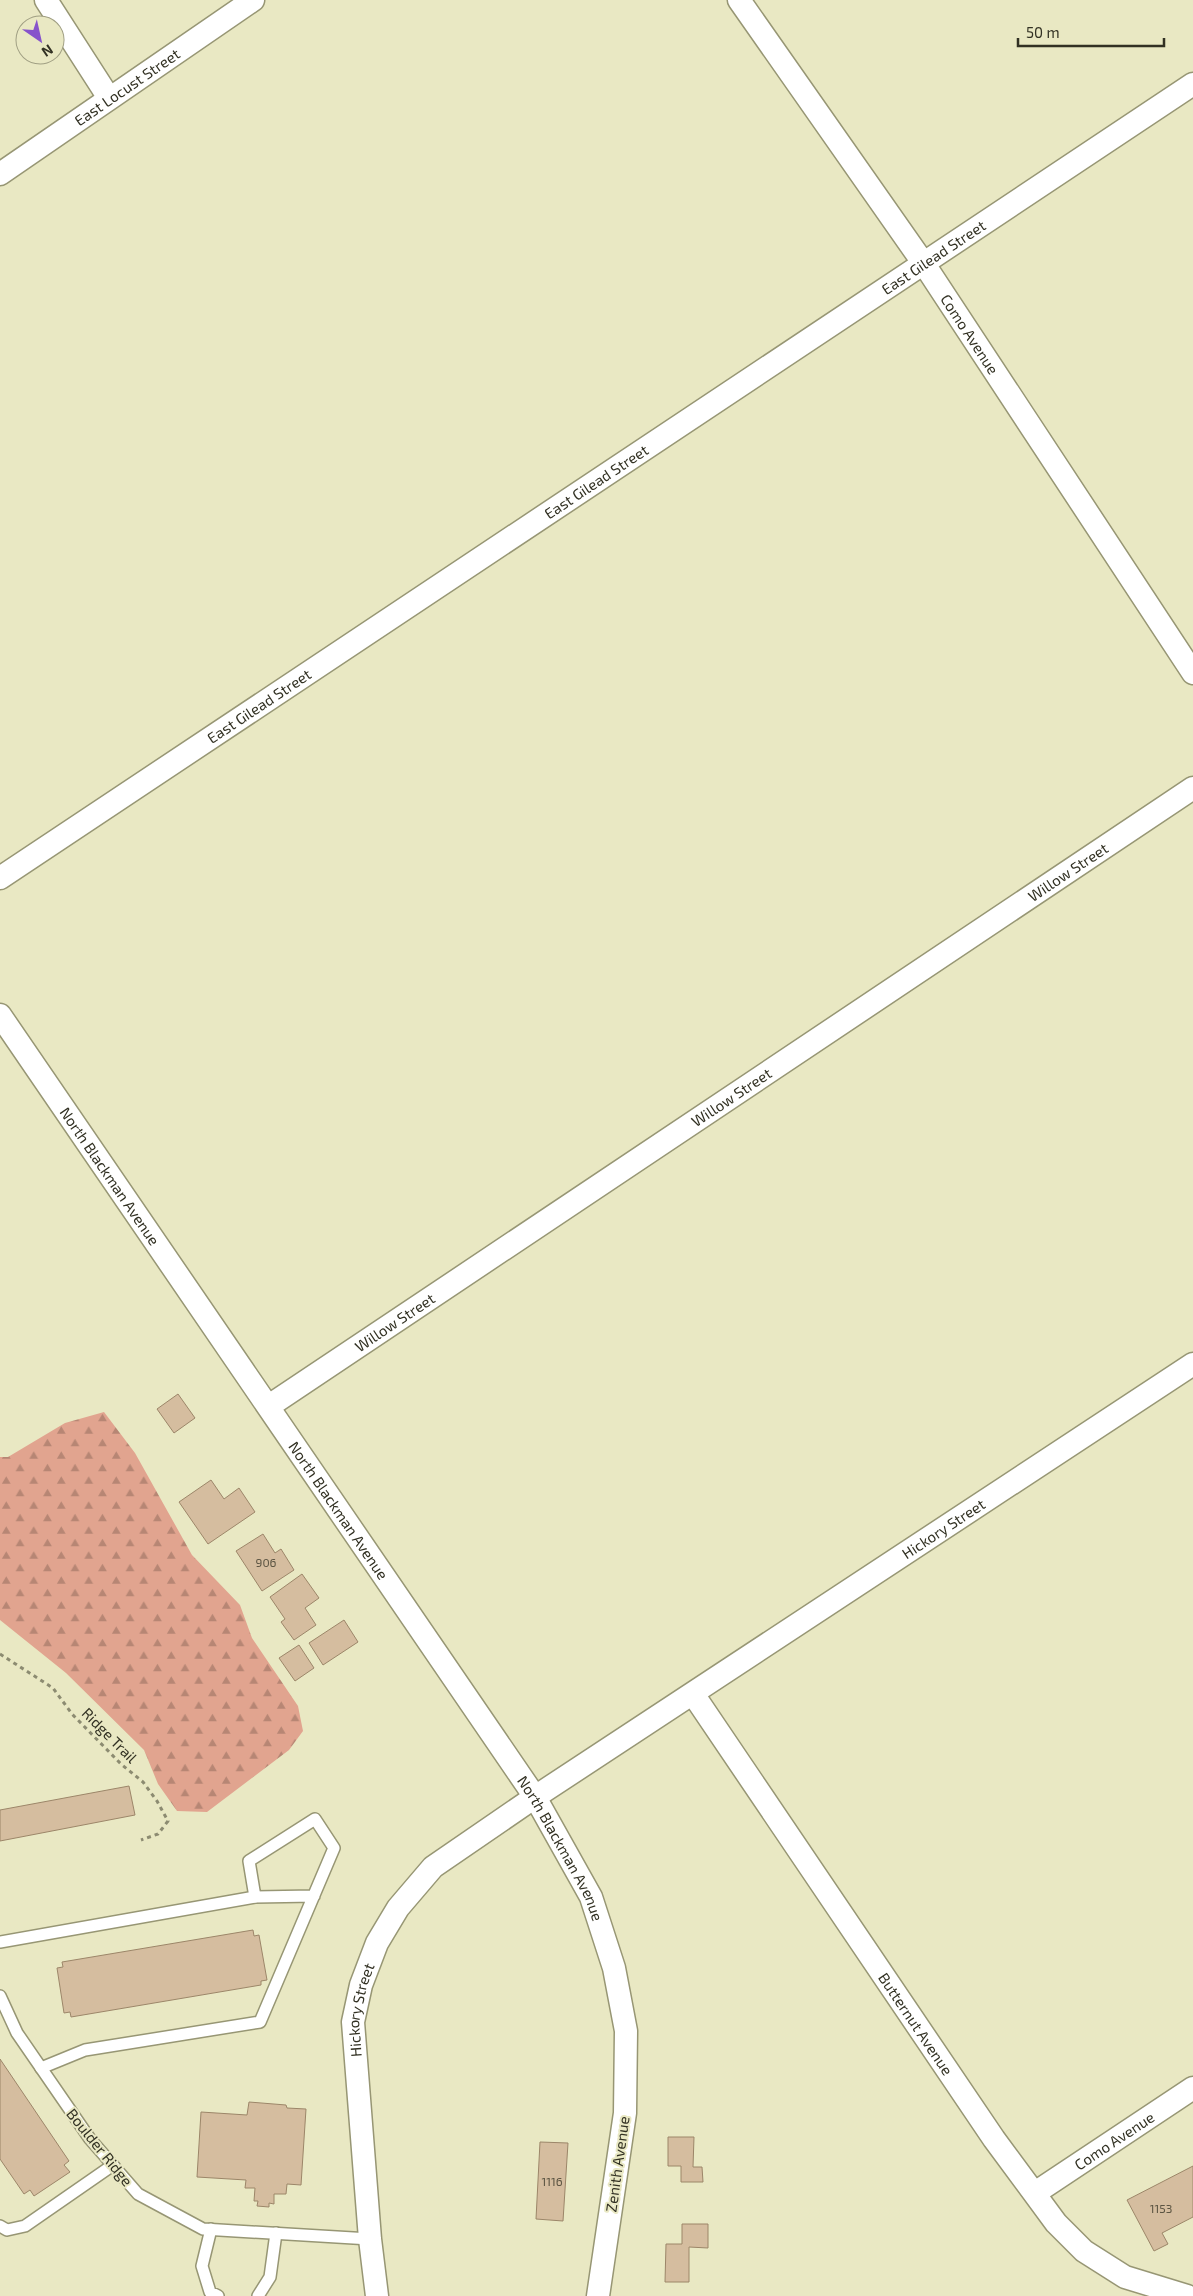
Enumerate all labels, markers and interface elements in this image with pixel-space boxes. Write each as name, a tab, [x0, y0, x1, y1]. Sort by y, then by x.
north arrow	[15, 15, 65, 65]
scale bar	[1018, 15, 1164, 47]
text: 50 m	[1026, 23, 1060, 41]
text: N	[39, 41, 56, 61]
street label: East Locust Street	[71, 44, 183, 129]
street label: East Gilead Street	[878, 216, 989, 298]
street label: Como Avenue	[937, 290, 1003, 377]
street label: East Gilead Street	[541, 440, 652, 522]
street label: East Gilead Street	[204, 665, 314, 747]
street label: Willow Street	[1024, 838, 1111, 905]
street label: Willow Street	[688, 1064, 775, 1130]
street label: North Blackman Avenue	[57, 1103, 164, 1248]
street label: Willow Street	[351, 1289, 438, 1355]
street label: North Blackman Avenue	[285, 1438, 392, 1583]
street label: Hickory Street	[898, 1494, 988, 1562]
house number: 906	[256, 1555, 277, 1569]
street label: Ridge Trail	[79, 1704, 142, 1767]
street label: North Blackman Avenue	[514, 1772, 607, 1923]
street label: Hickory Street	[344, 1960, 378, 2058]
street label: Butternut Avenue	[875, 1969, 957, 2078]
street label: Boulder Ridge	[63, 2105, 137, 2189]
street label: Como Avenue	[1071, 2107, 1157, 2173]
street label: Zenith Avenue	[601, 2115, 633, 2213]
house number: 1116	[541, 2174, 563, 2188]
house number: 1153	[1150, 2201, 1172, 2215]

